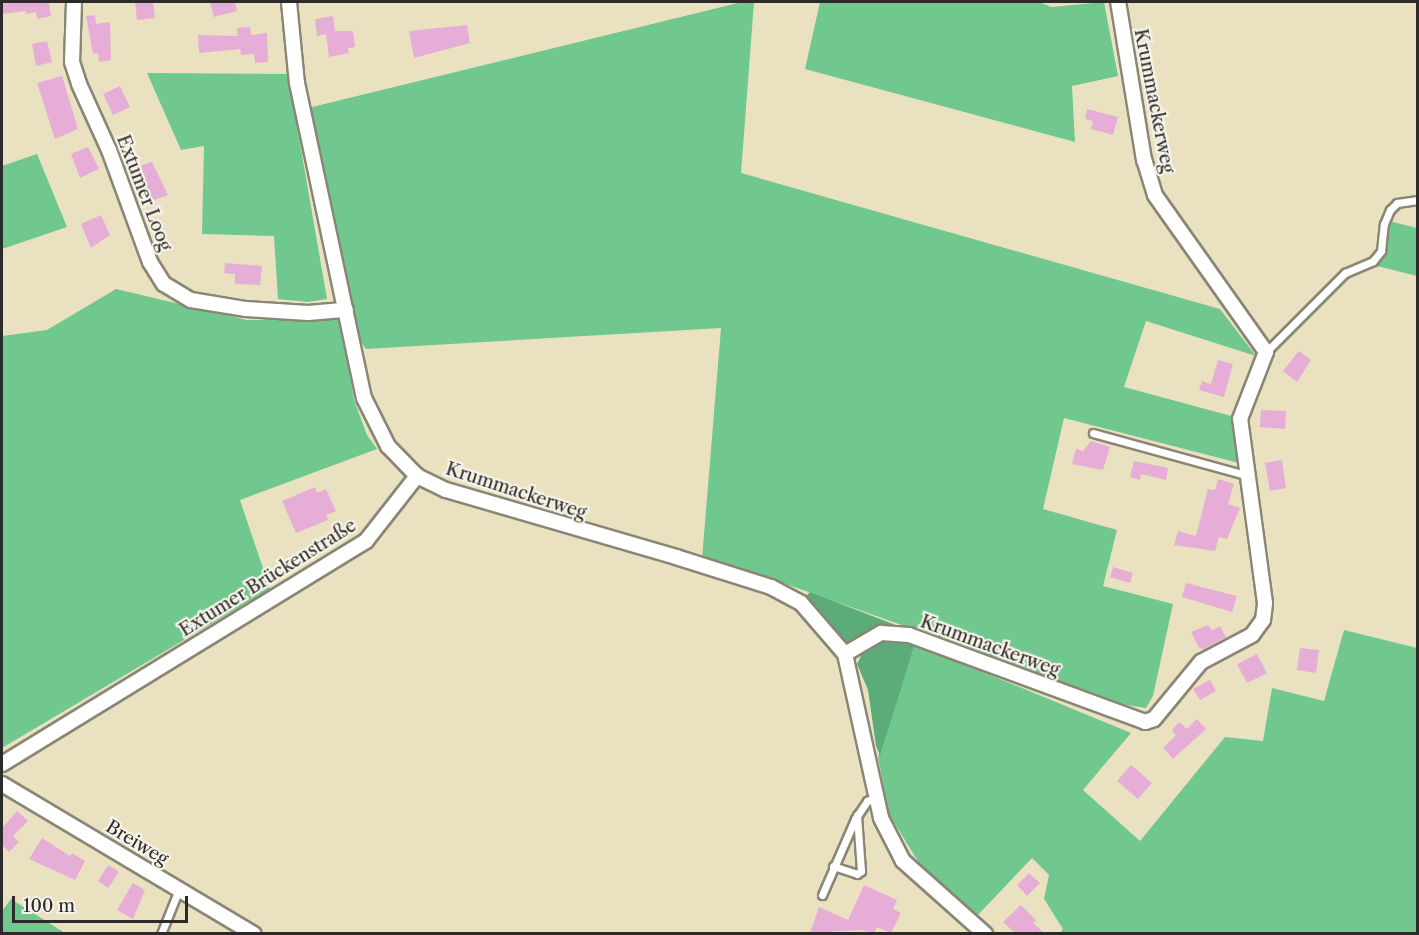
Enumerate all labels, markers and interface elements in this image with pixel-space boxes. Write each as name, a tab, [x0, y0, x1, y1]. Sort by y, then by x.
street label: Krummackerweg	[1129, 27, 1179, 175]
street label: Extumer Loog	[112, 132, 176, 254]
street label: Krummackerweg	[443, 458, 589, 524]
street label: Extumer Brückenstraße	[176, 515, 360, 641]
street label: Krummackerweg	[917, 611, 1063, 681]
street label: Breiweg	[102, 816, 172, 870]
scale bar	[15, 884, 190, 922]
text: 100 m	[23, 895, 75, 917]

